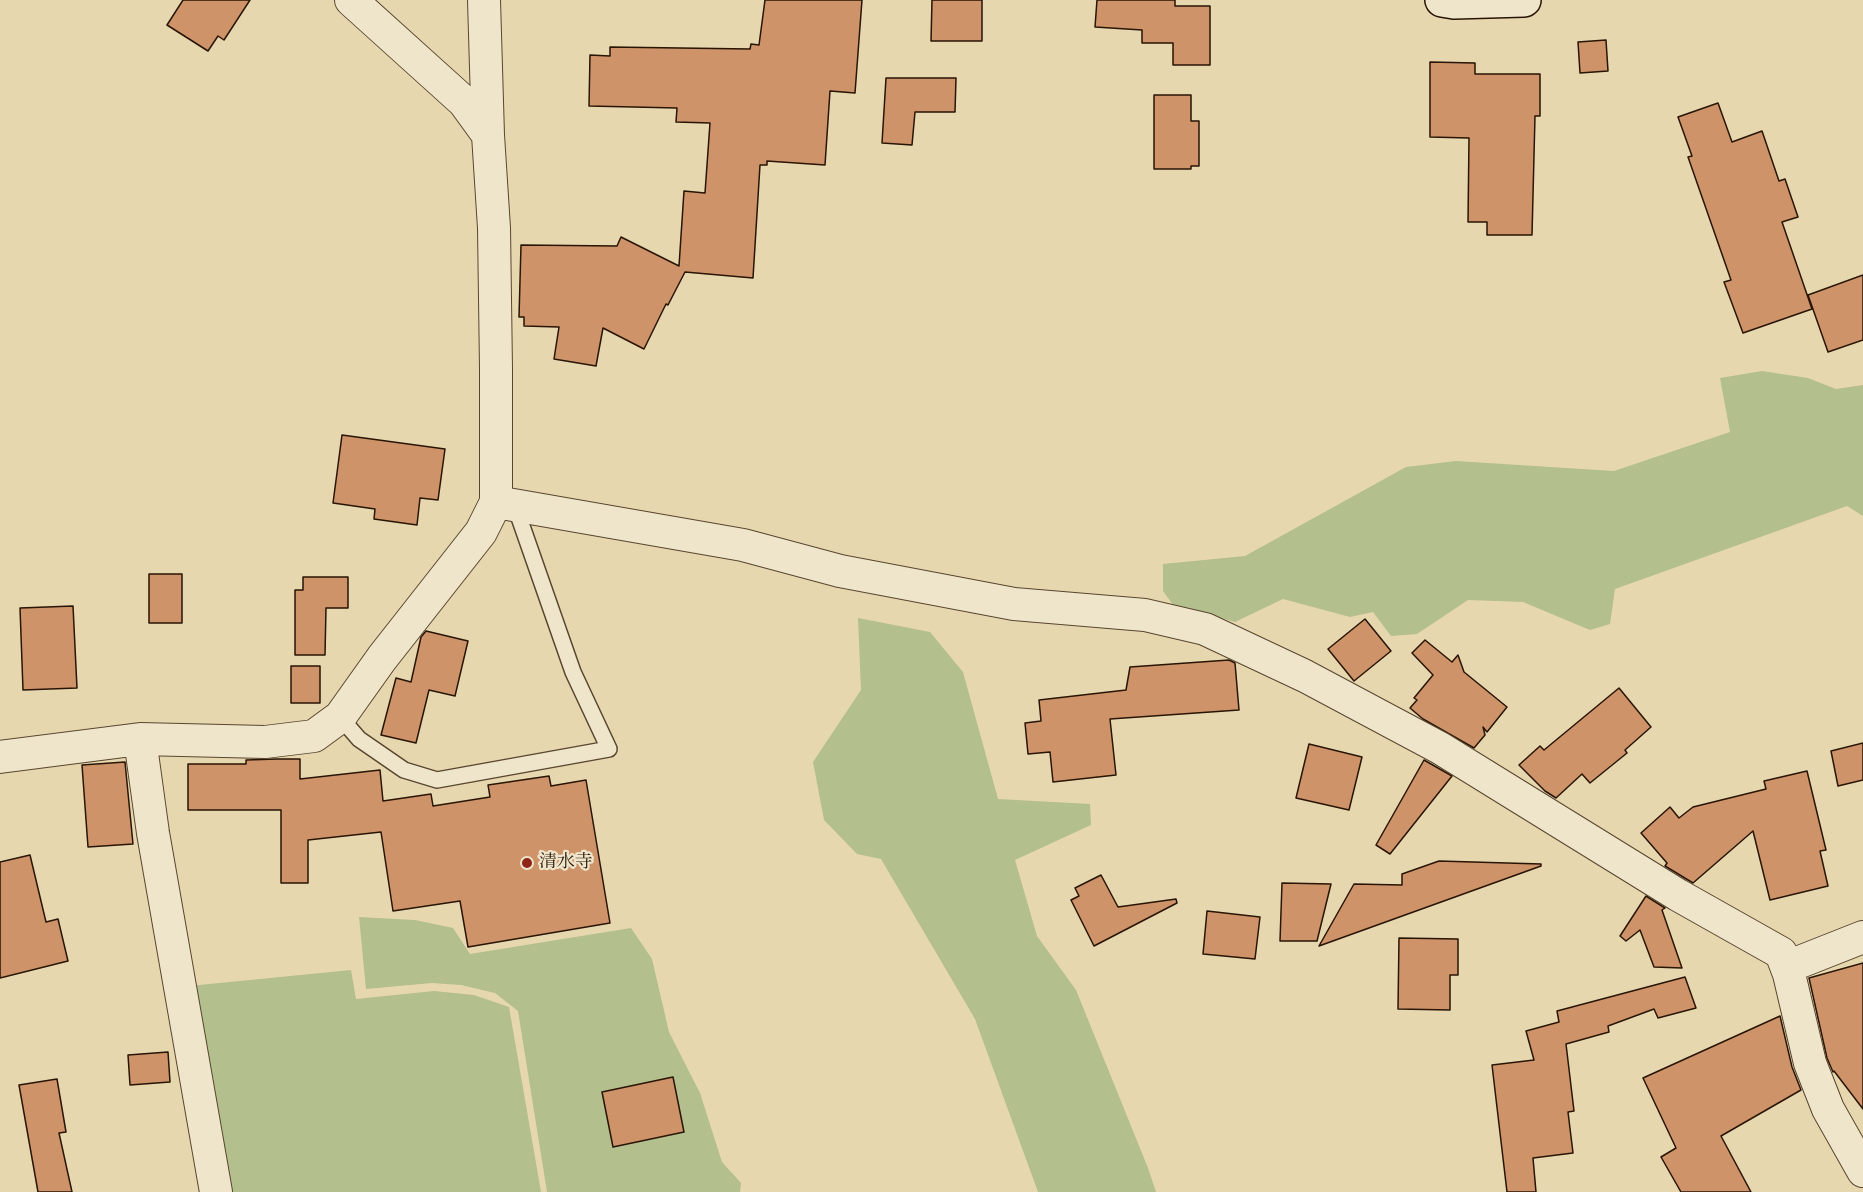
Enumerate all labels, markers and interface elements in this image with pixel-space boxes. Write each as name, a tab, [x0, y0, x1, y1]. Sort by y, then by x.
place label: 清水寺	[539, 852, 593, 874]
marker: 清水寺	[520, 856, 534, 870]

